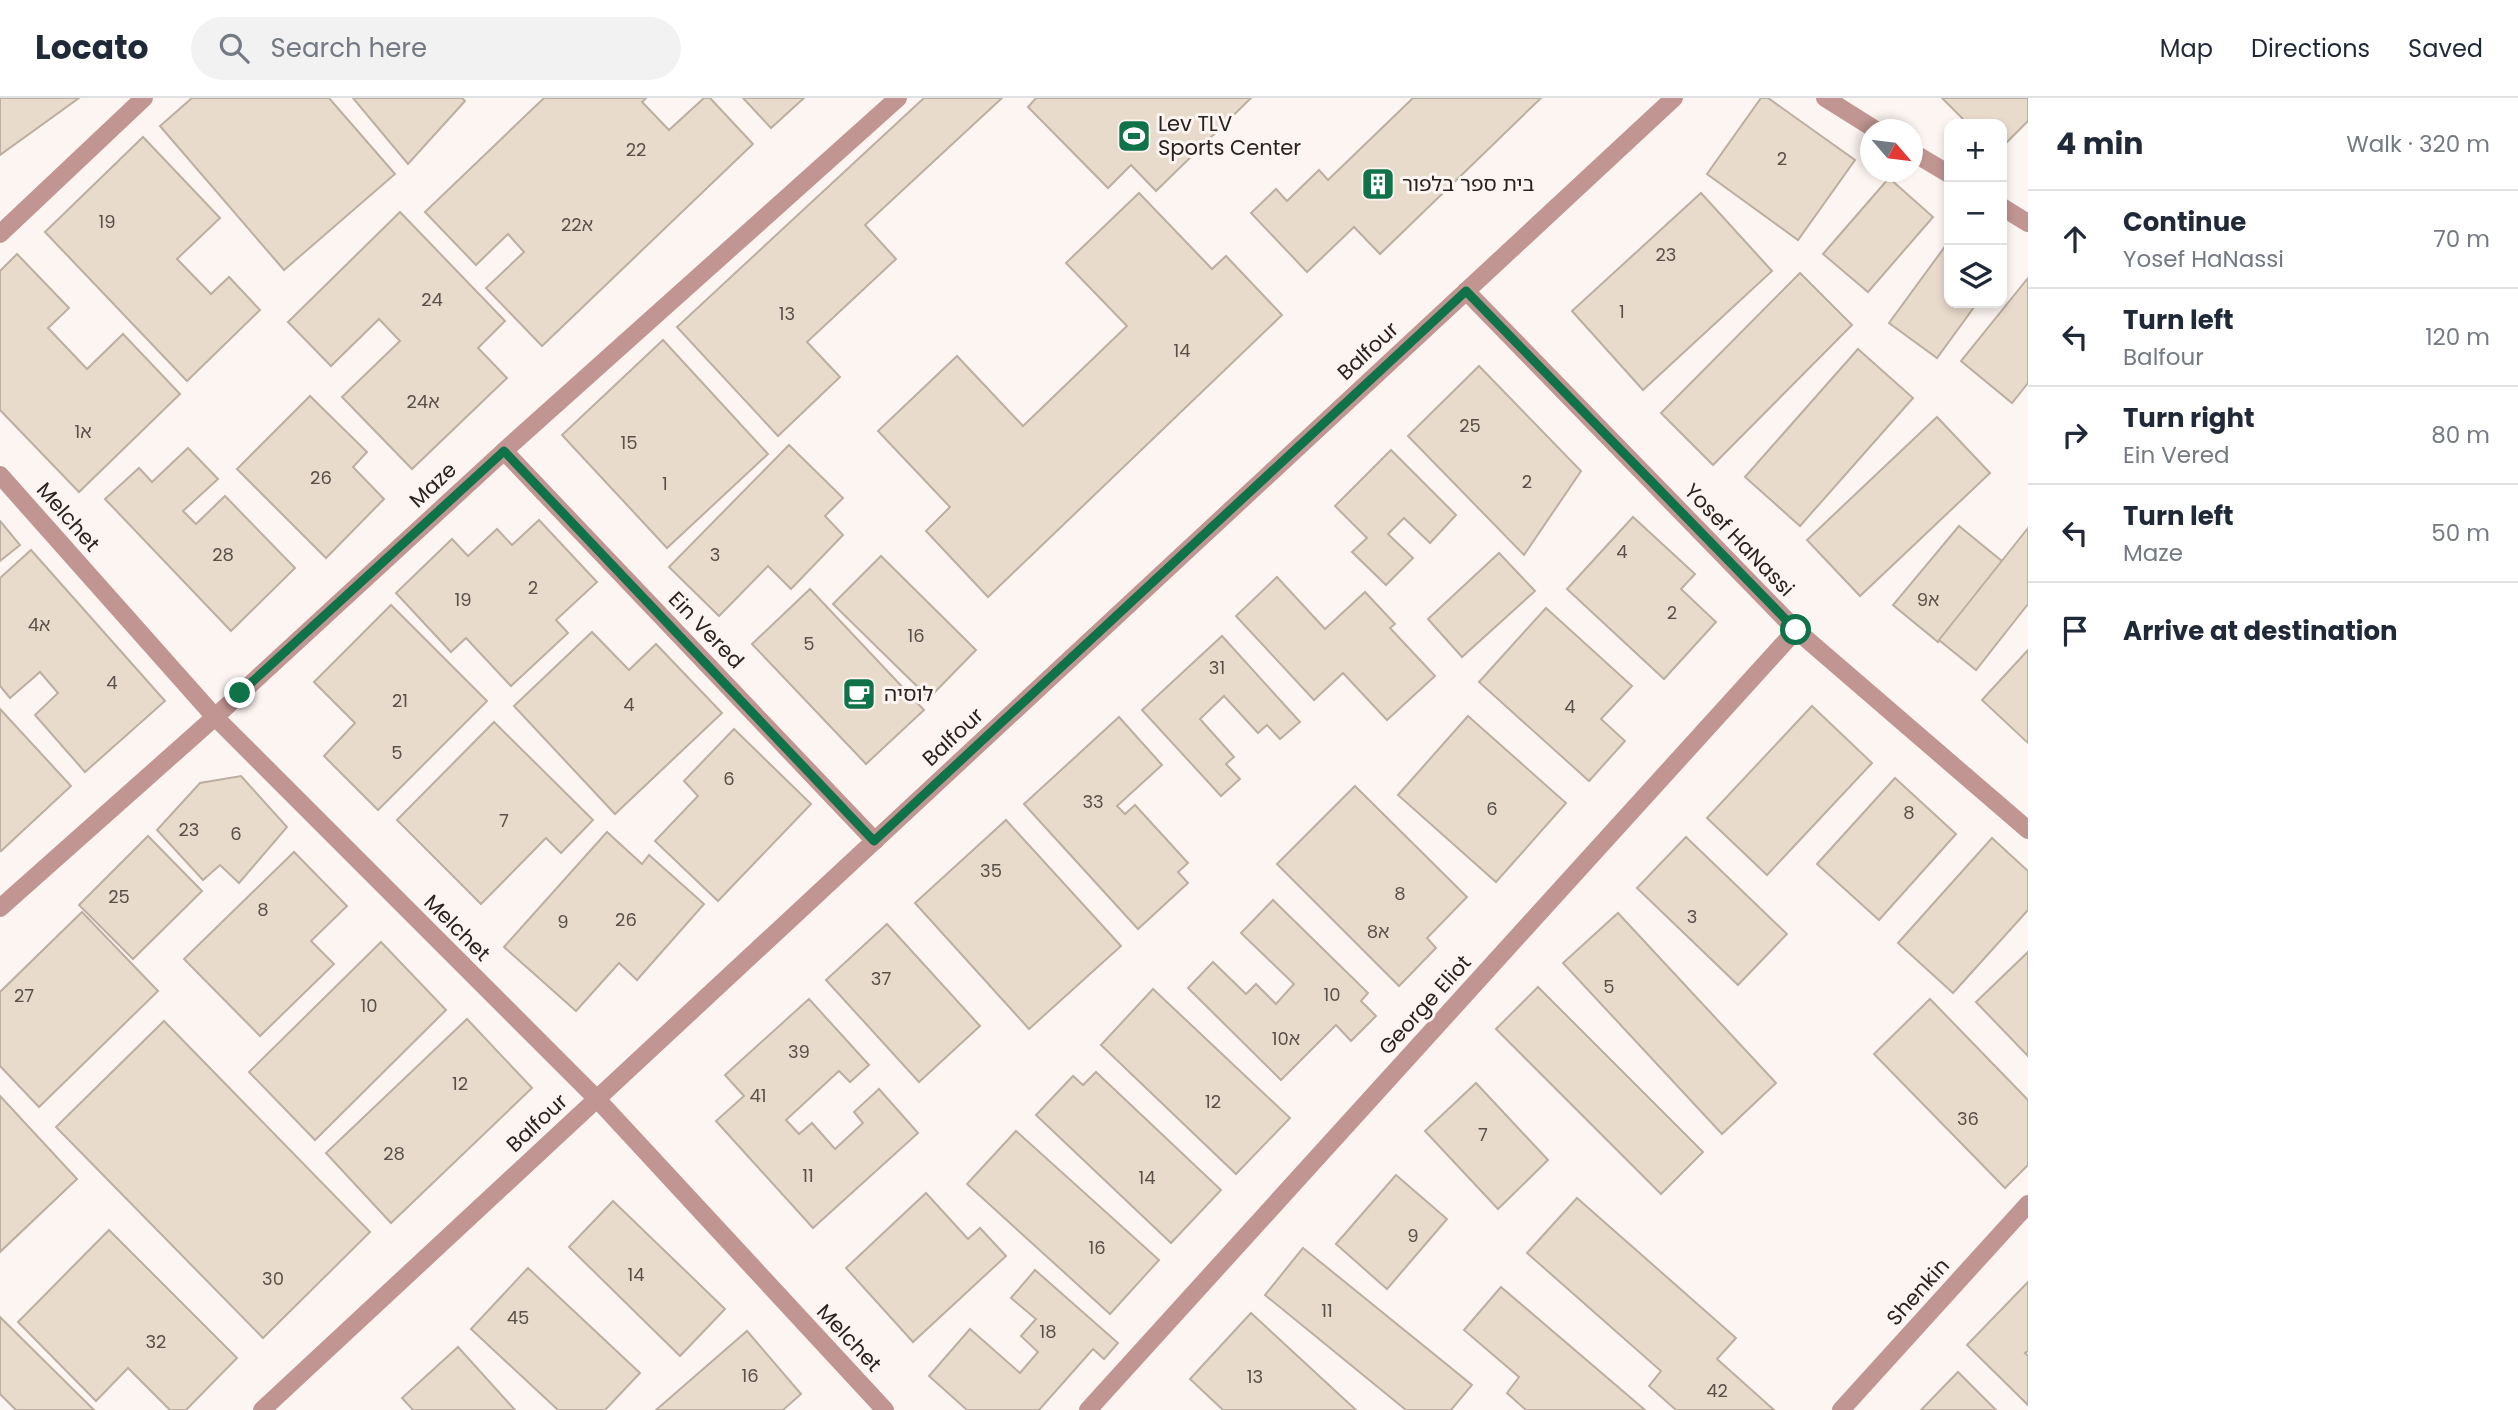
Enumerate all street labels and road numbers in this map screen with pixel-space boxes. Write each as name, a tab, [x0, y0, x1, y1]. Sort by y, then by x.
street label: Balfour	[1331, 315, 1405, 386]
street label: Maze	[403, 455, 463, 514]
street label: Melchet	[30, 476, 107, 558]
street label: Yosef HaNassi	[1678, 477, 1801, 603]
street label: Ein Vered	[662, 585, 751, 675]
street label: Balfour	[916, 701, 990, 772]
street label: Melchet	[418, 888, 497, 967]
street label: George Eliot	[1372, 948, 1477, 1061]
street label: Balfour	[500, 1087, 574, 1158]
street label: Shenkin	[1880, 1252, 1956, 1332]
street label: Melchet	[810, 1297, 888, 1378]

